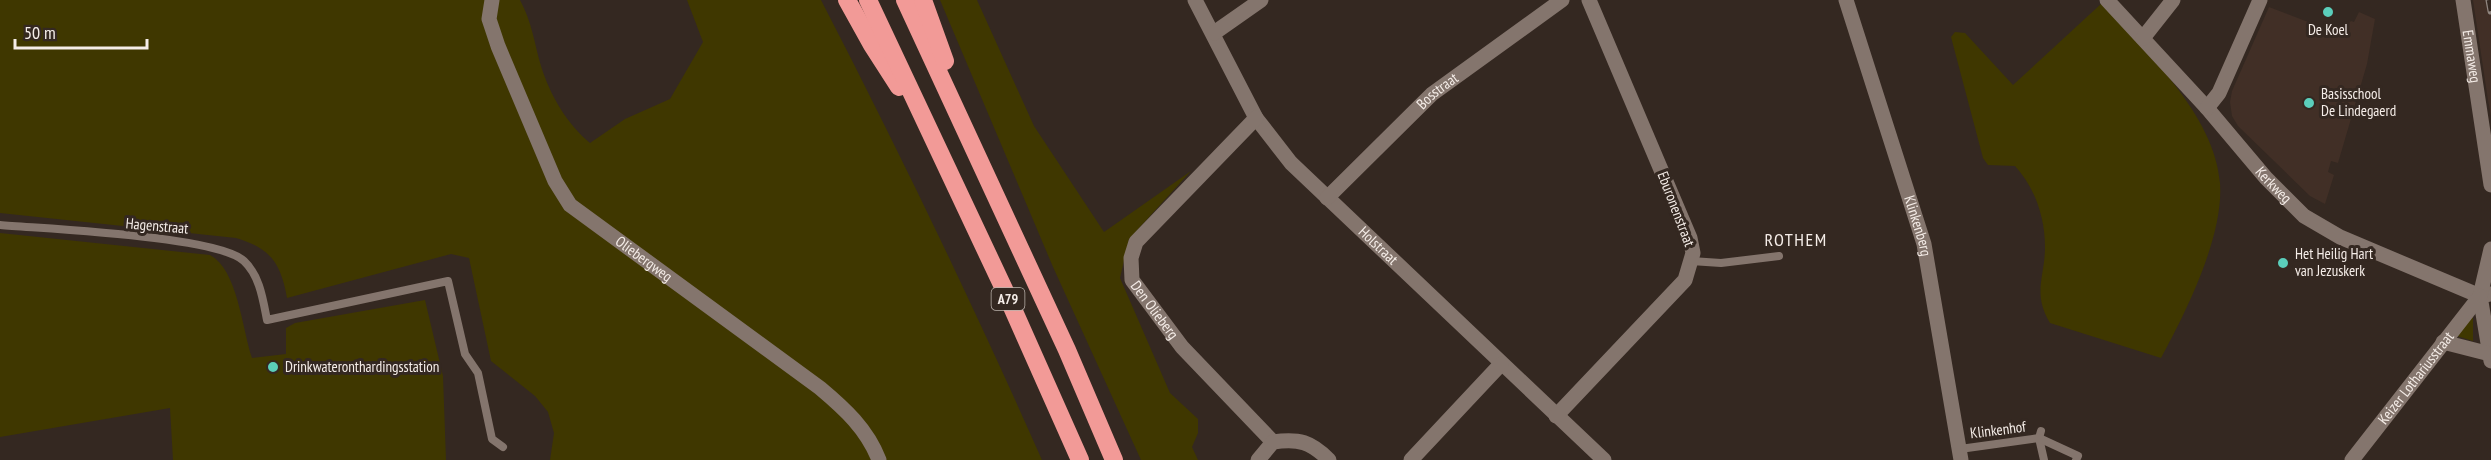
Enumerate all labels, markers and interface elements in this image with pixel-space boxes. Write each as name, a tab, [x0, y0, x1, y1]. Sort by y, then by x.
marker: De Koel	[2321, 5, 2335, 19]
scale bar	[15, 12, 147, 50]
place label: De Koel	[2308, 20, 2349, 39]
text: 50 m	[24, 21, 56, 44]
street label: Emmaweg	[2459, 29, 2485, 84]
street label: Bosstraat	[1412, 68, 1462, 113]
place label: Basisschool De Lindegaerd	[2321, 84, 2396, 120]
marker: Basisschool De Lindegaerd	[2302, 96, 2316, 110]
street label: Kerkweg	[2251, 162, 2296, 207]
street label: Eburonenstraat	[1653, 169, 1699, 249]
street label: Klinkenberg	[1900, 193, 1936, 257]
street label: Hagenstraat	[125, 213, 189, 238]
street label: Holstraat	[1355, 222, 1402, 269]
district label: ROTHEM	[1764, 228, 1828, 251]
street label: Oliebergweg	[612, 232, 676, 286]
place label: Het Heilig Hart van Jezuskerk	[2295, 244, 2373, 280]
marker: Het Heilig Hart van Jezuskerk	[2276, 256, 2290, 270]
street label: Den Olieberg	[1127, 277, 1183, 343]
road number: A79	[992, 288, 1024, 310]
street label: Keizer Lothariusstraat	[2374, 328, 2458, 428]
place label: Drinkwateronthardingsstation	[285, 357, 439, 376]
marker: Drinkwateronthardingsstation	[266, 360, 280, 374]
street label: Klinkenhof	[1969, 417, 2028, 442]

